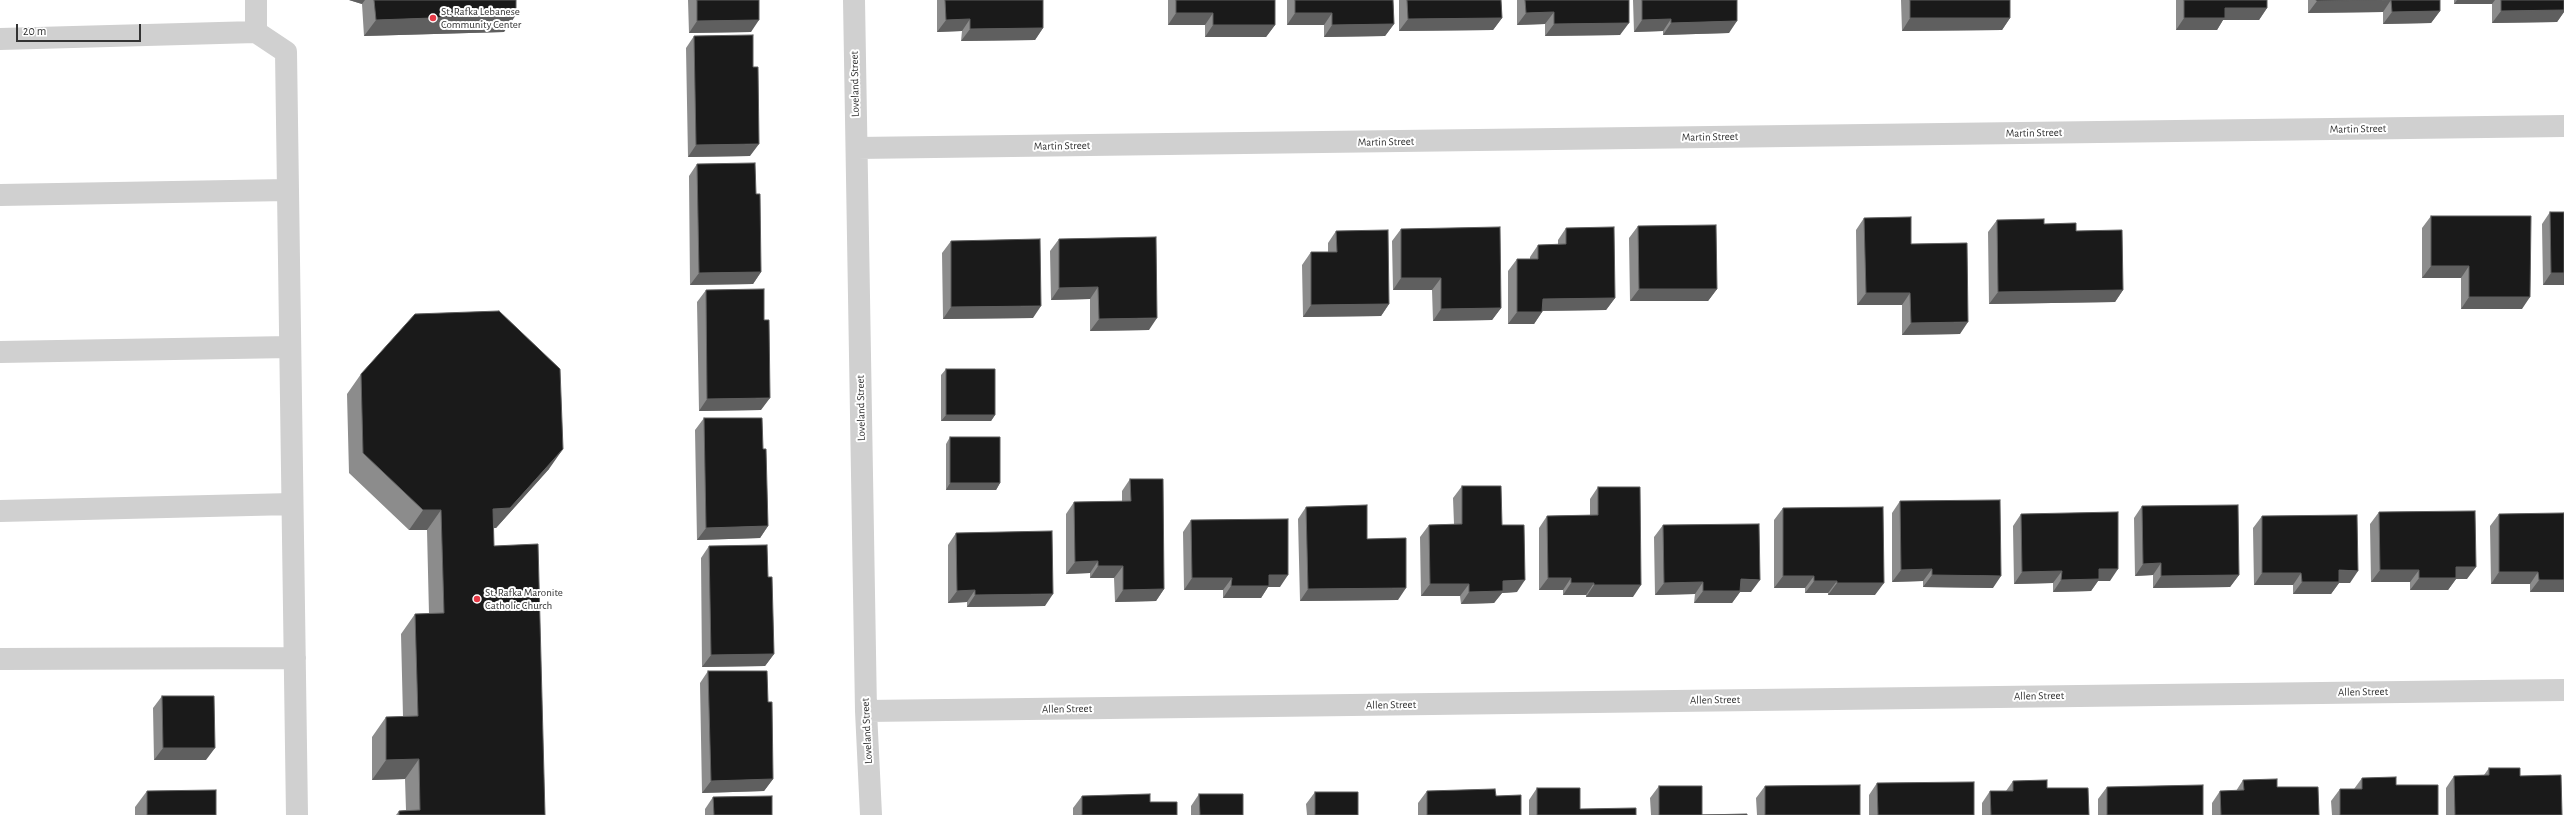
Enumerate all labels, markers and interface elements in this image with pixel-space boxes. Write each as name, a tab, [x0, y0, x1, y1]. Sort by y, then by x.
place label: St. Rafka Lebanese Community Center	[441, 5, 521, 31]
marker: St. Rafka Lebanese Community Center	[428, 13, 438, 23]
scale bar	[18, 16, 143, 42]
text: 20 m	[23, 25, 46, 37]
street label: Loveland Street	[848, 51, 862, 117]
street label: Martin Street	[2330, 122, 2386, 136]
street label: Martin Street	[2006, 126, 2062, 140]
street label: Martin Street	[1682, 130, 1738, 144]
street label: Martin Street	[1358, 135, 1414, 149]
street label: Martin Street	[1034, 139, 1090, 153]
street label: Loveland Street	[854, 375, 868, 441]
place label: St. Rafka Maronite Catholic Church	[485, 586, 563, 612]
marker: St. Rafka Maronite Catholic Church	[472, 594, 482, 604]
street label: Allen Street	[2338, 685, 2388, 699]
street label: Allen Street	[2014, 689, 2064, 703]
street label: Allen Street	[1690, 693, 1740, 707]
street label: Loveland Street	[859, 698, 875, 764]
street label: Allen Street	[1366, 698, 1416, 712]
street label: Allen Street	[1042, 702, 1092, 716]

